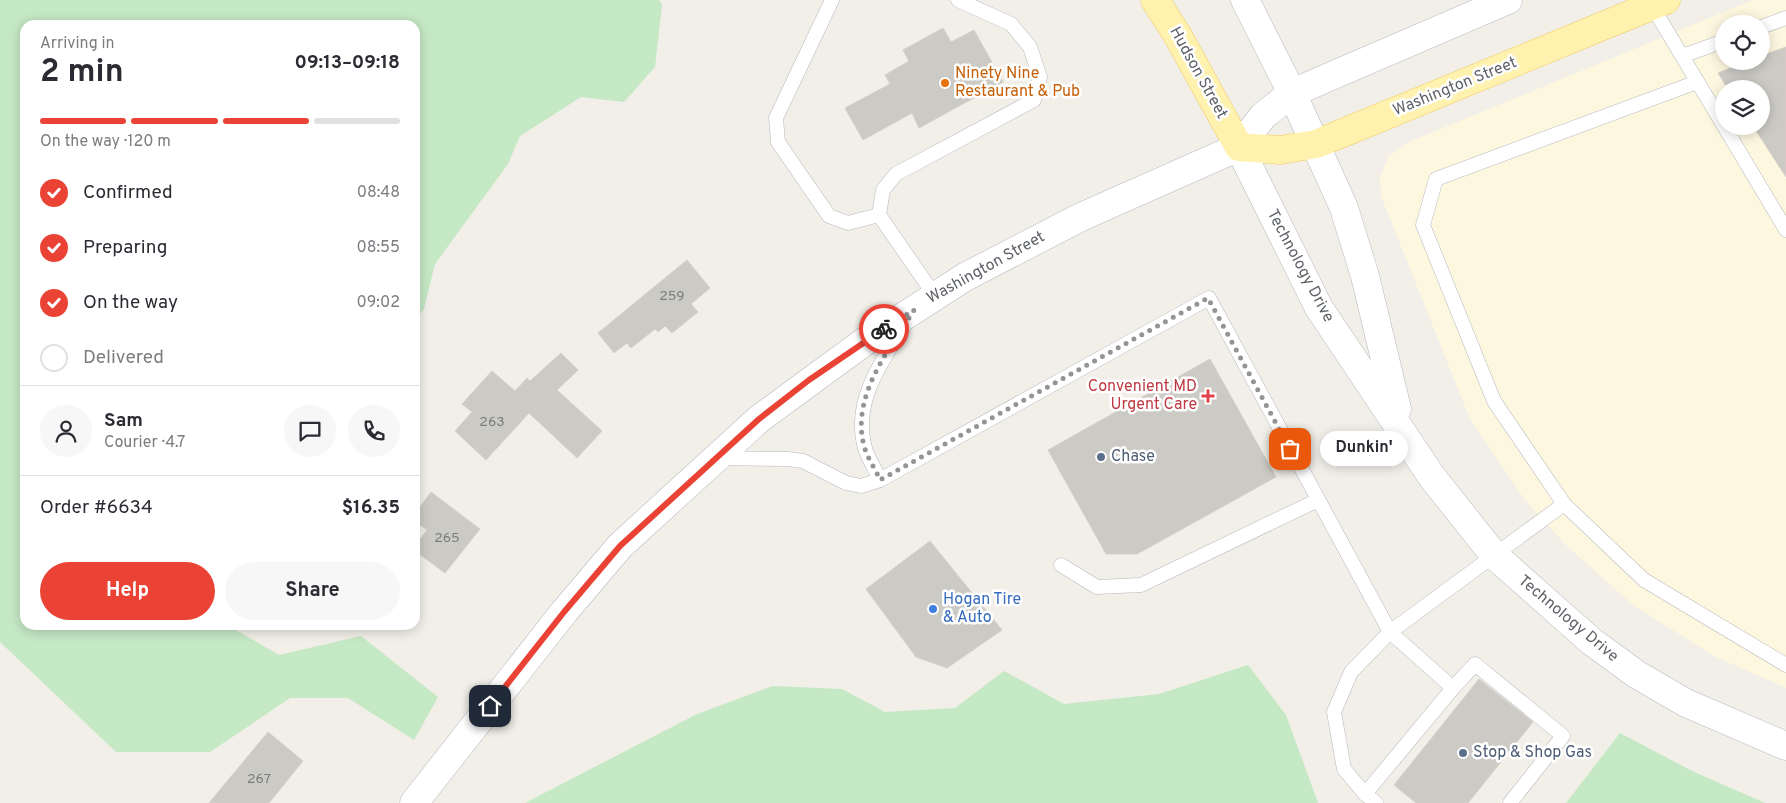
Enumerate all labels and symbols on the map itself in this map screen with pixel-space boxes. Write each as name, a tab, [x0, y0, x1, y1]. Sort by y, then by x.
street label: Hudson Street	[1164, 23, 1232, 123]
street label: Washington Street	[1390, 53, 1520, 121]
place label: Ninety Nine Restaurant & Pub	[955, 64, 1080, 102]
marker: Ninety Nine Restaurant & Pub	[939, 77, 951, 89]
street label: Technology Drive	[1262, 206, 1338, 326]
street label: Washington Street	[923, 227, 1049, 309]
house number: 259	[659, 288, 685, 305]
courier	[859, 304, 909, 354]
place label: Convenient MD Urgent Care	[1088, 377, 1197, 415]
marker: Convenient MD Urgent Care	[1201, 389, 1215, 403]
house number: 263	[479, 414, 505, 431]
pin	[1269, 428, 1311, 470]
callout: Dunkin'	[1320, 432, 1408, 466]
place label: Chase	[1111, 447, 1155, 467]
marker: Chase	[1095, 451, 1107, 463]
house number: 265	[434, 530, 460, 547]
street label: Technology Drive	[1514, 571, 1622, 667]
place label: Hogan Tire & Auto	[943, 590, 1021, 628]
marker: Hogan Tire & Auto	[927, 603, 939, 615]
pin	[469, 685, 511, 727]
place label: Stop & Shop Gas	[1473, 743, 1592, 763]
marker: Stop & Shop Gas	[1457, 747, 1469, 759]
house number: 267	[247, 771, 271, 788]

